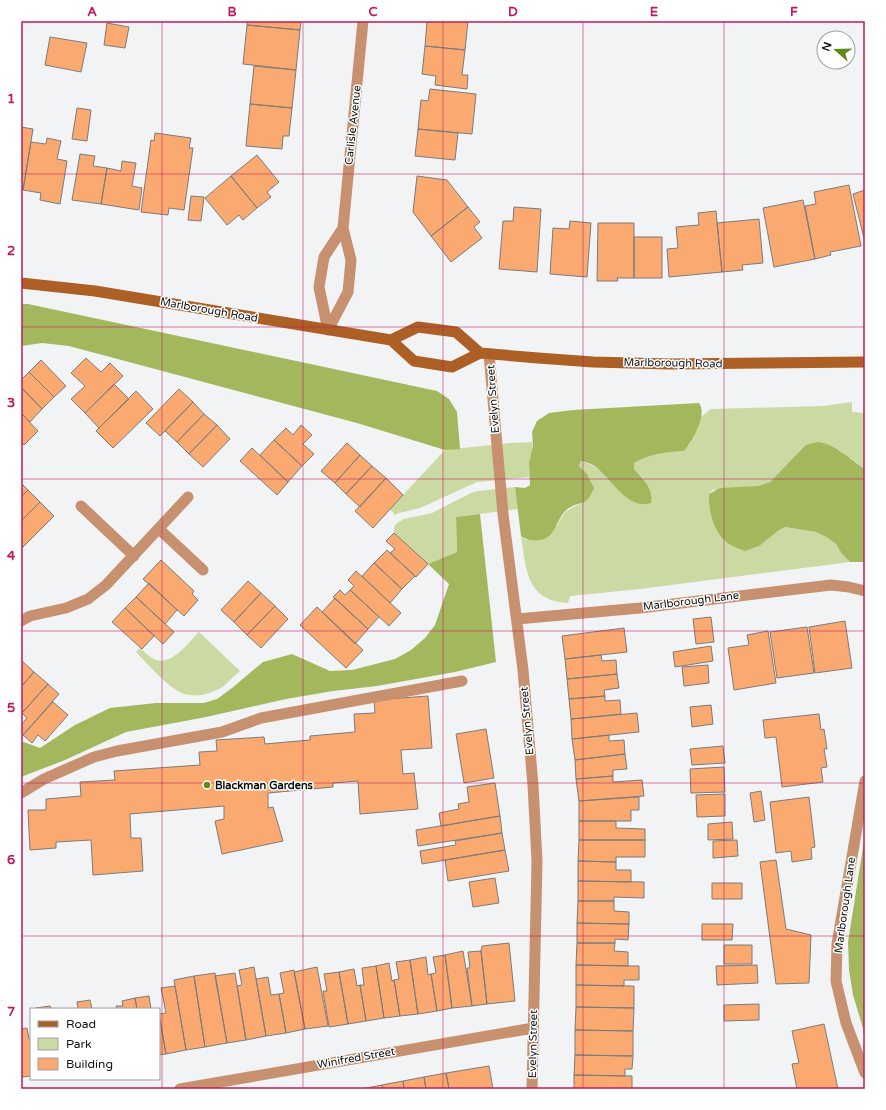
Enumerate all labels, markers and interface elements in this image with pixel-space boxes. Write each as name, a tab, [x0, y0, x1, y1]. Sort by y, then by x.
text: A	[87, 4, 97, 20]
text: B	[227, 4, 237, 20]
text: C	[368, 4, 378, 20]
text: D	[508, 4, 518, 20]
text: E	[650, 4, 658, 20]
text: F	[790, 4, 798, 20]
north arrow	[816, 30, 856, 70]
text: N	[819, 40, 835, 53]
street label: Carlisle Avenue	[342, 85, 364, 165]
text: 1	[7, 91, 15, 107]
text: 2	[7, 243, 15, 259]
street label: Marlborough Road	[159, 295, 259, 325]
street label: Marlborough Road	[623, 356, 723, 370]
street label: Evelyn Street	[484, 364, 502, 434]
text: 3	[7, 395, 15, 411]
text: 4	[7, 548, 16, 564]
street label: Marlborough Lane	[642, 589, 740, 613]
street label: Evelyn Street	[518, 686, 536, 756]
text: 5	[7, 700, 15, 716]
place label: Blackman Gardens	[215, 779, 314, 792]
marker: Blackman Gardens	[202, 780, 212, 790]
text: 6	[7, 852, 15, 868]
street label: Marlborough Lane	[832, 856, 858, 954]
text: 7	[7, 1004, 15, 1020]
legend	[30, 1008, 160, 1080]
street label: Evelyn Street	[526, 1010, 540, 1078]
text: Road	[66, 1017, 96, 1031]
text: Park	[66, 1037, 92, 1051]
street label: Winifred Street	[316, 1045, 396, 1071]
text: Building	[66, 1057, 113, 1071]

